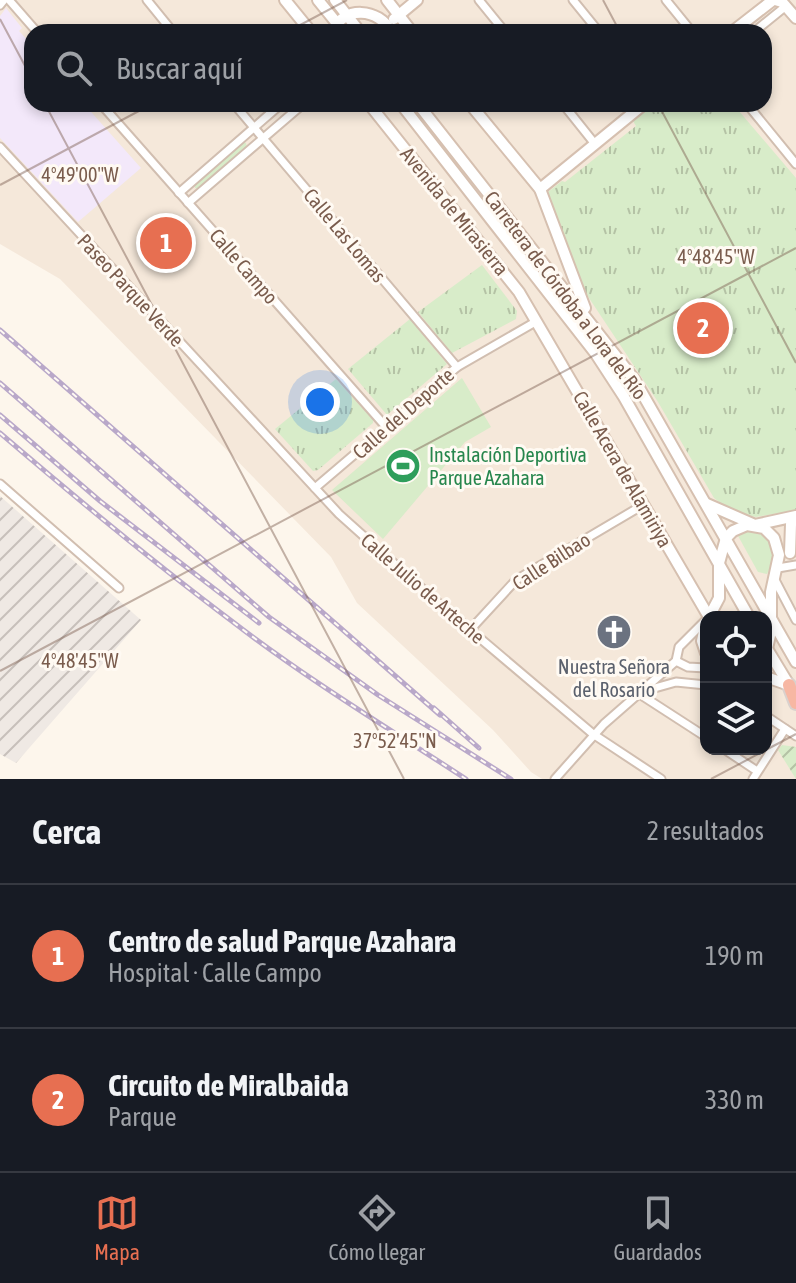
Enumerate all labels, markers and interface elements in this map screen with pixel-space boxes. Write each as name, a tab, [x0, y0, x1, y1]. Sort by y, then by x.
search box	[24, 24, 772, 112]
icon: search	[52, 46, 96, 90]
text: Buscar aquí	[116, 51, 243, 85]
street label: Avenida de Mirasierra	[396, 142, 514, 280]
text: 4°49'00"W	[42, 163, 119, 186]
street label: Calle Las Lomas	[299, 183, 391, 287]
street label: Carretera de Córdoba a Lora del Río	[480, 186, 652, 404]
pin: 1	[140, 213, 192, 273]
street label: Calle Campo	[205, 224, 283, 308]
street label: Paseo Parque Verde	[73, 229, 189, 351]
text: 4°48'45"W	[678, 245, 755, 268]
pin: 2	[677, 298, 729, 358]
street label: Calle del Deporte	[348, 363, 458, 463]
your location	[300, 382, 340, 422]
street label: Calle Acera de Alamiriya	[569, 387, 677, 551]
place label: Instalación Deportiva Parque Azahara	[429, 443, 587, 489]
sports icon: Instalación Deportiva Parque Azahara	[384, 447, 422, 485]
street label: Calle Bilbao	[508, 527, 594, 595]
street label: Calle Julio de Arteche	[357, 528, 489, 648]
map controls	[700, 611, 772, 755]
button: locate	[700, 611, 772, 683]
church icon: Nuestra Señora del Rosario	[595, 613, 633, 651]
text: 4°48'45"W	[42, 649, 119, 672]
place label: Nuestra Señora del Rosario	[558, 655, 670, 701]
button: layers	[700, 683, 772, 755]
text: 37°52'45"N	[353, 729, 437, 752]
text: Cerca	[32, 812, 101, 851]
text: 2 resultados	[647, 816, 764, 846]
text: Centro de salud Parque Azahara	[108, 924, 456, 958]
text: 1	[52, 941, 64, 971]
text: 190 m	[705, 941, 764, 971]
text: Hospital · Calle Campo	[108, 958, 322, 988]
text: Circuito de Miralbaida	[108, 1068, 349, 1102]
text: 2	[52, 1085, 64, 1115]
text: 330 m	[705, 1085, 764, 1115]
text: Parque	[108, 1102, 177, 1132]
tab: Mapa	[94, 1191, 140, 1265]
tab: Cómo llegar	[328, 1191, 425, 1265]
tab: Guardados	[614, 1191, 702, 1265]

